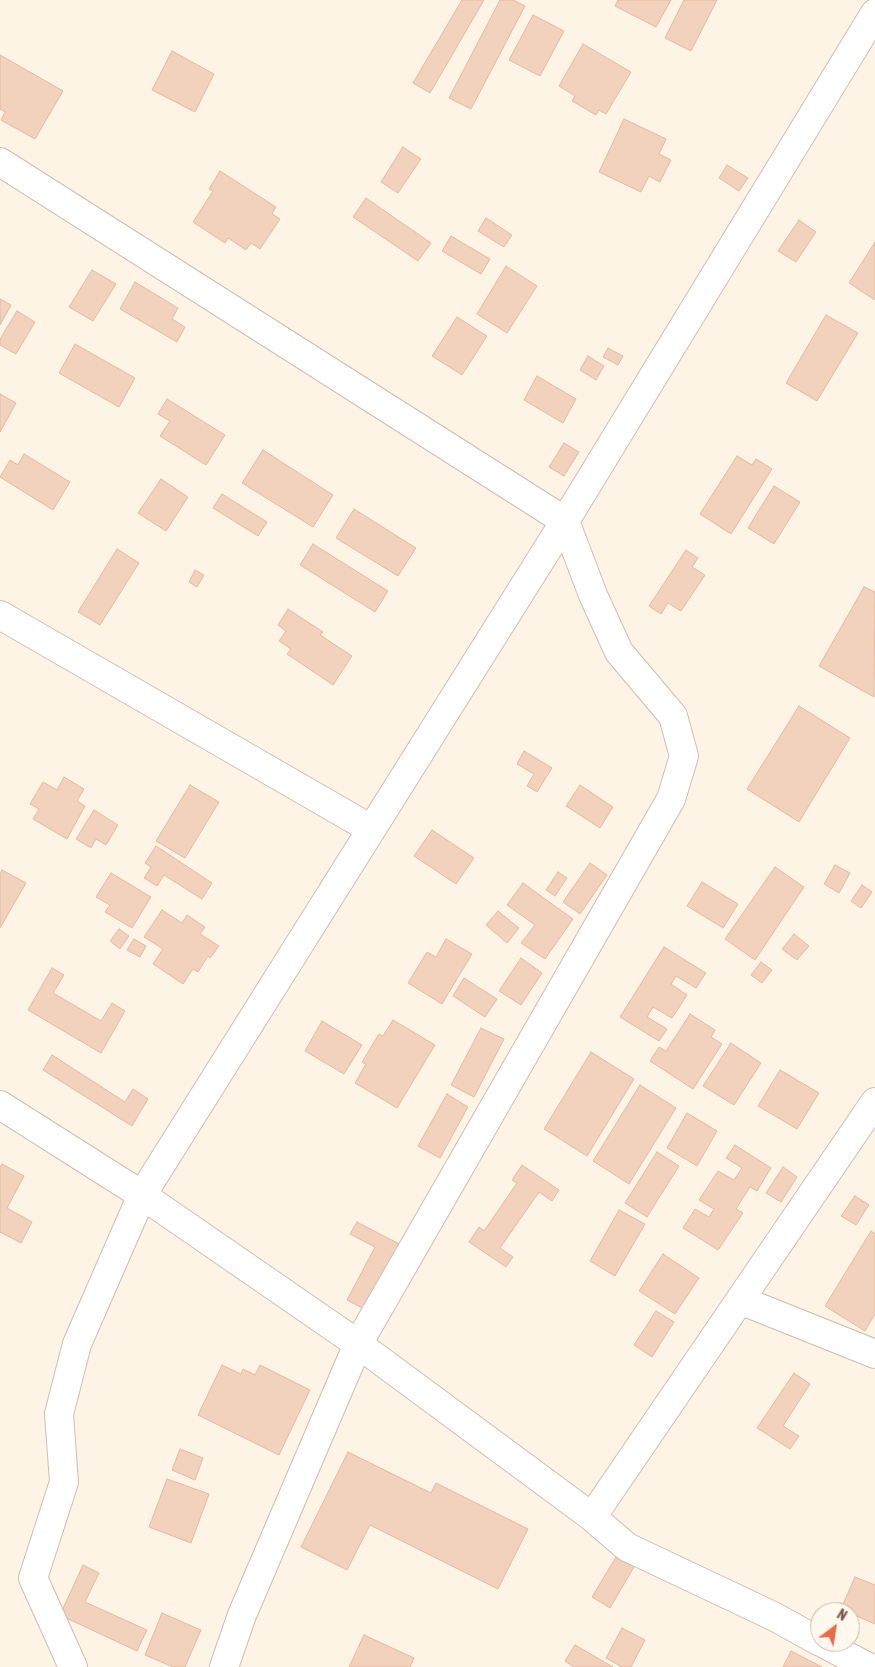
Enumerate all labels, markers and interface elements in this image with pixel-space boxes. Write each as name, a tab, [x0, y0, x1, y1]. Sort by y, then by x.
north arrow	[810, 1602, 860, 1652]
text: N	[835, 1606, 850, 1624]

